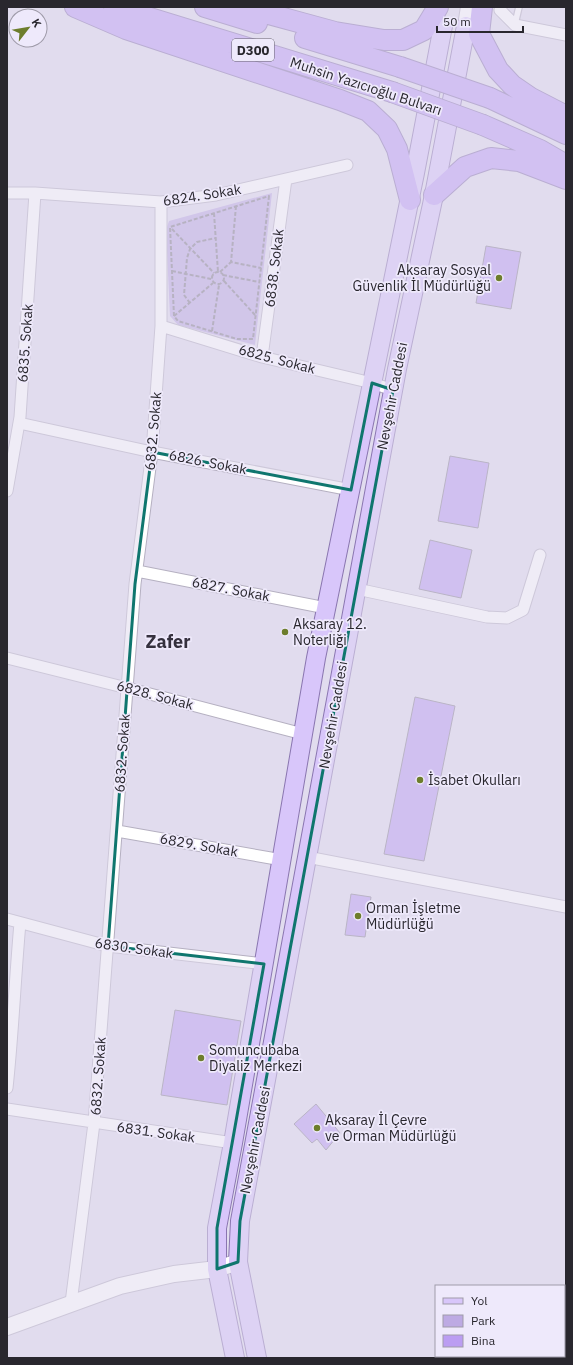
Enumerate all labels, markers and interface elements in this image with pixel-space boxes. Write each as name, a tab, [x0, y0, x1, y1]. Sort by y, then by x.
north arrow	[8, 8, 48, 48]
scale bar	[437, 8, 523, 34]
text: 50 m	[443, 14, 471, 29]
text: K	[29, 16, 45, 30]
road number: D300	[232, 39, 274, 61]
street label: Muhsin Yazıcıoğlu Bulvarı	[288, 53, 444, 119]
street label: 6824. Sokak	[162, 180, 243, 210]
street label: 6838. Sokak	[260, 227, 288, 308]
place label: Aksaray Sosyal Güvenlik İl Müdürlüğü	[353, 261, 491, 295]
marker: Aksaray Sosyal Güvenlik İl Müdürlüğü	[494, 273, 504, 283]
street label: 6835. Sokak	[13, 302, 37, 383]
street label: 6825. Sokak	[237, 340, 318, 378]
street label: Nevşehir Caddesi	[373, 341, 411, 451]
street label: 6832. Sokak	[141, 390, 165, 471]
street label: 6826. Sokak	[168, 446, 249, 478]
street label: 6827. Sokak	[191, 573, 272, 605]
place label: Aksaray 12. Noterliği	[293, 615, 367, 649]
marker: Aksaray 12. Noterliği	[280, 627, 290, 637]
district label: Zafer	[146, 630, 190, 653]
street label: Nevşehir Caddesi	[315, 660, 351, 770]
street label: 6828. Sokak	[115, 676, 196, 714]
street label: 6832. Sokak	[110, 712, 134, 793]
place label: İsabet Okulları	[428, 771, 521, 789]
marker: İsabet Okulları	[415, 775, 425, 785]
street label: 6829. Sokak	[159, 829, 240, 861]
place label: Orman İşletme Müdürlüğü	[366, 899, 461, 933]
marker: Orman İşletme Müdürlüğü	[353, 911, 363, 921]
street label: 6830. Sokak	[94, 934, 175, 962]
street label: 6832. Sokak	[86, 1035, 110, 1116]
place label: Somuncubaba Diyaliz Merkezi	[209, 1041, 302, 1075]
marker: Somuncubaba Diyaliz Merkezi	[196, 1053, 206, 1063]
street label: Nevşehir Caddesi	[236, 1085, 274, 1195]
place label: Aksaray İl Çevre ve Orman Müdürlüğü	[325, 1111, 456, 1145]
street label: 6831. Sokak	[116, 1118, 197, 1146]
marker: Aksaray İl Çevre ve Orman Müdürlüğü	[312, 1123, 322, 1133]
legend	[435, 1285, 565, 1357]
text: Yol	[471, 1293, 488, 1308]
text: Park	[471, 1313, 496, 1328]
text: Bina	[471, 1333, 496, 1348]

